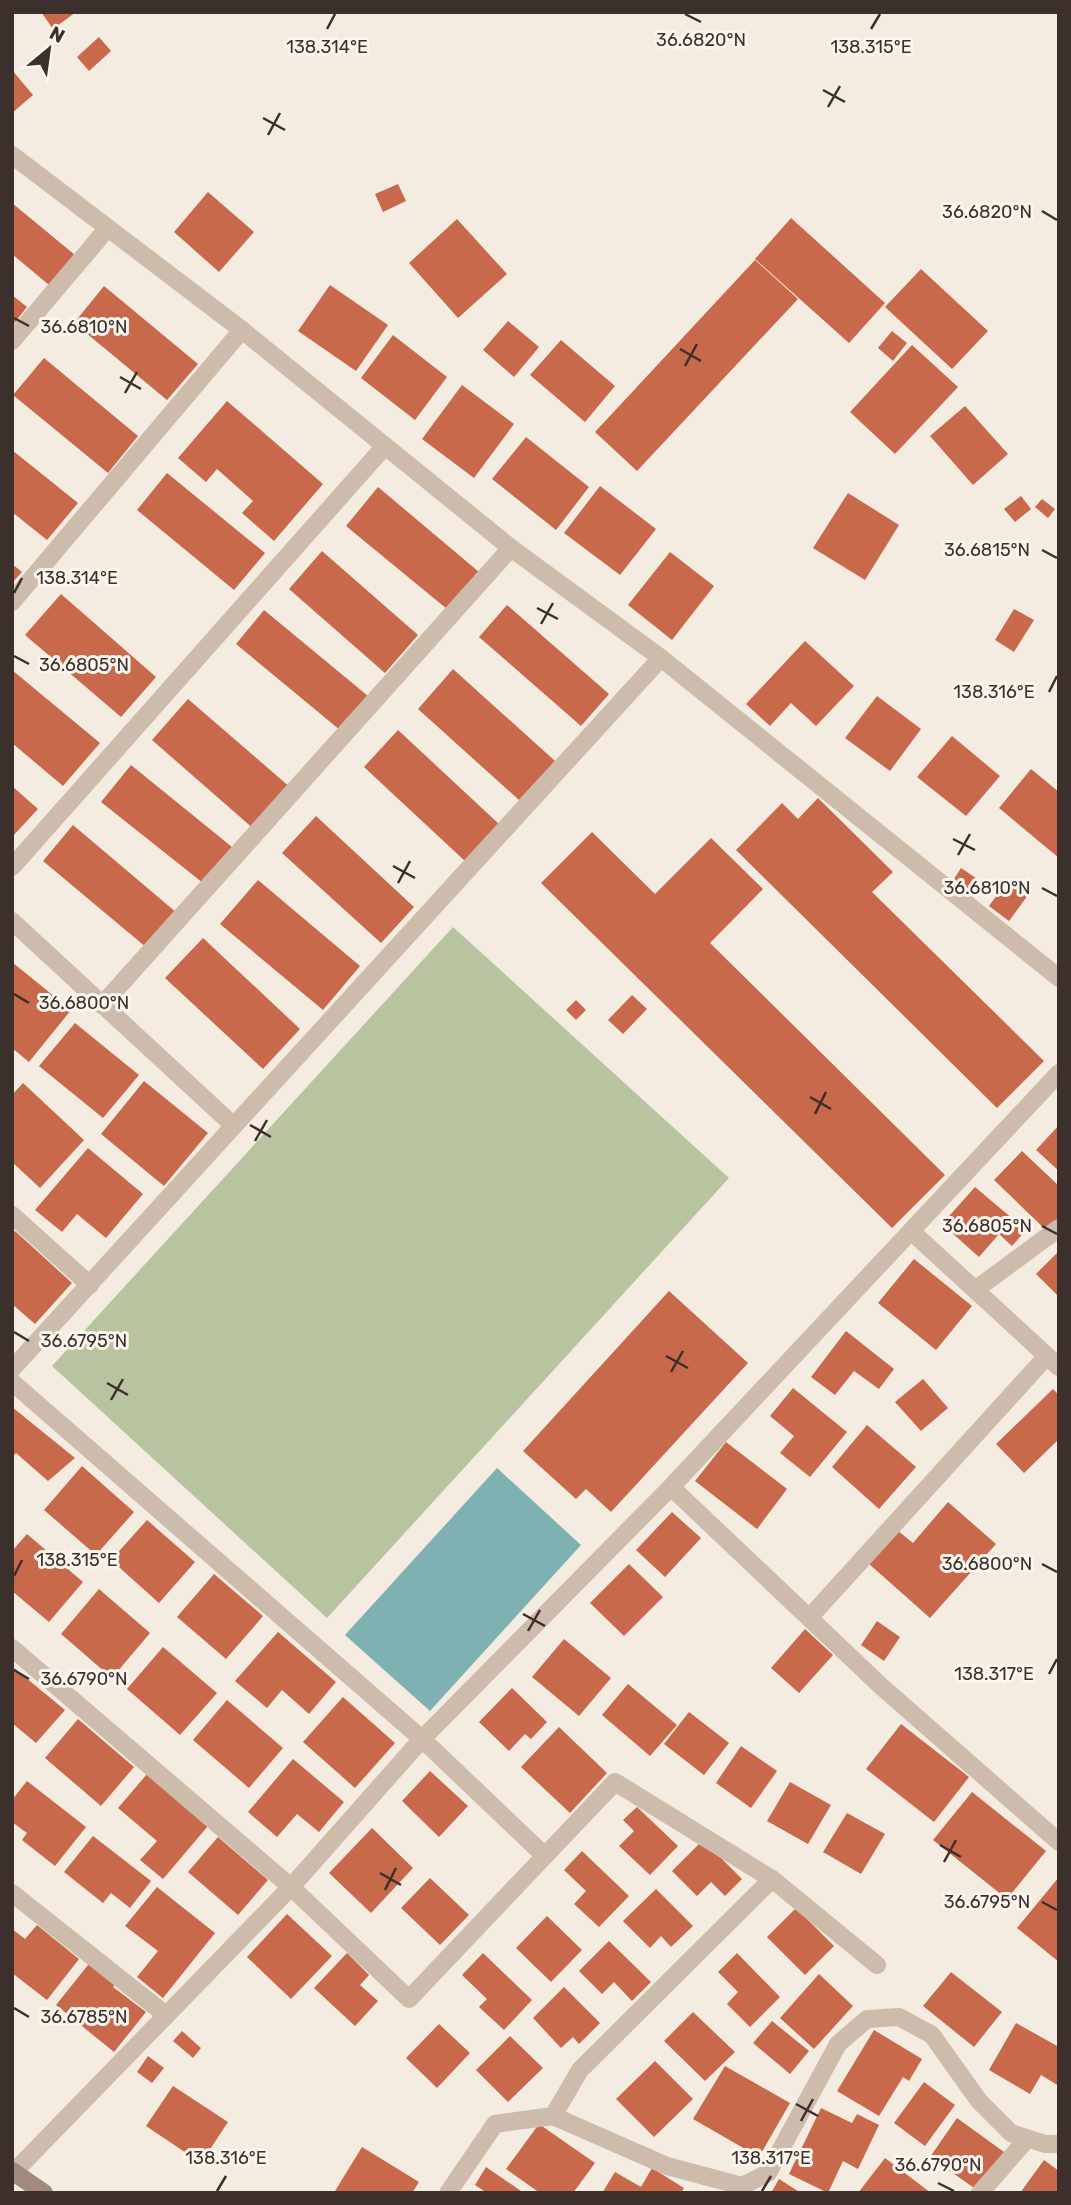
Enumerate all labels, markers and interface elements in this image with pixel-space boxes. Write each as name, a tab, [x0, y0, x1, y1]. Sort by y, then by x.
north arrow	[14, 14, 84, 84]
text: N	[45, 21, 69, 48]
text: 36.6820°N	[656, 29, 746, 51]
text: 138.314°E	[286, 36, 368, 58]
text: 138.315°E	[830, 36, 912, 58]
text: 36.6820°N	[942, 201, 1032, 223]
text: 36.6810°N	[41, 316, 127, 338]
text: 36.6815°N	[944, 539, 1030, 561]
text: 138.314°E	[36, 567, 118, 589]
text: 36.6805°N	[39, 654, 129, 676]
text: 138.316°E	[953, 681, 1035, 703]
text: 36.6810°N	[944, 877, 1030, 899]
text: 36.6800°N	[39, 992, 129, 1014]
text: 36.6805°N	[942, 1215, 1032, 1237]
text: 36.6795°N	[41, 1330, 127, 1352]
text: 138.315°E	[36, 1549, 118, 1571]
text: 36.6800°N	[942, 1553, 1032, 1575]
text: 138.317°E	[954, 1663, 1034, 1685]
text: 36.6790°N	[40, 1668, 128, 1690]
text: 36.6795°N	[944, 1891, 1030, 1913]
text: 36.6785°N	[40, 2006, 128, 2028]
text: 138.316°E	[185, 2147, 267, 2169]
text: 138.317°E	[731, 2147, 811, 2169]
text: 36.6790°N	[894, 2154, 982, 2176]

